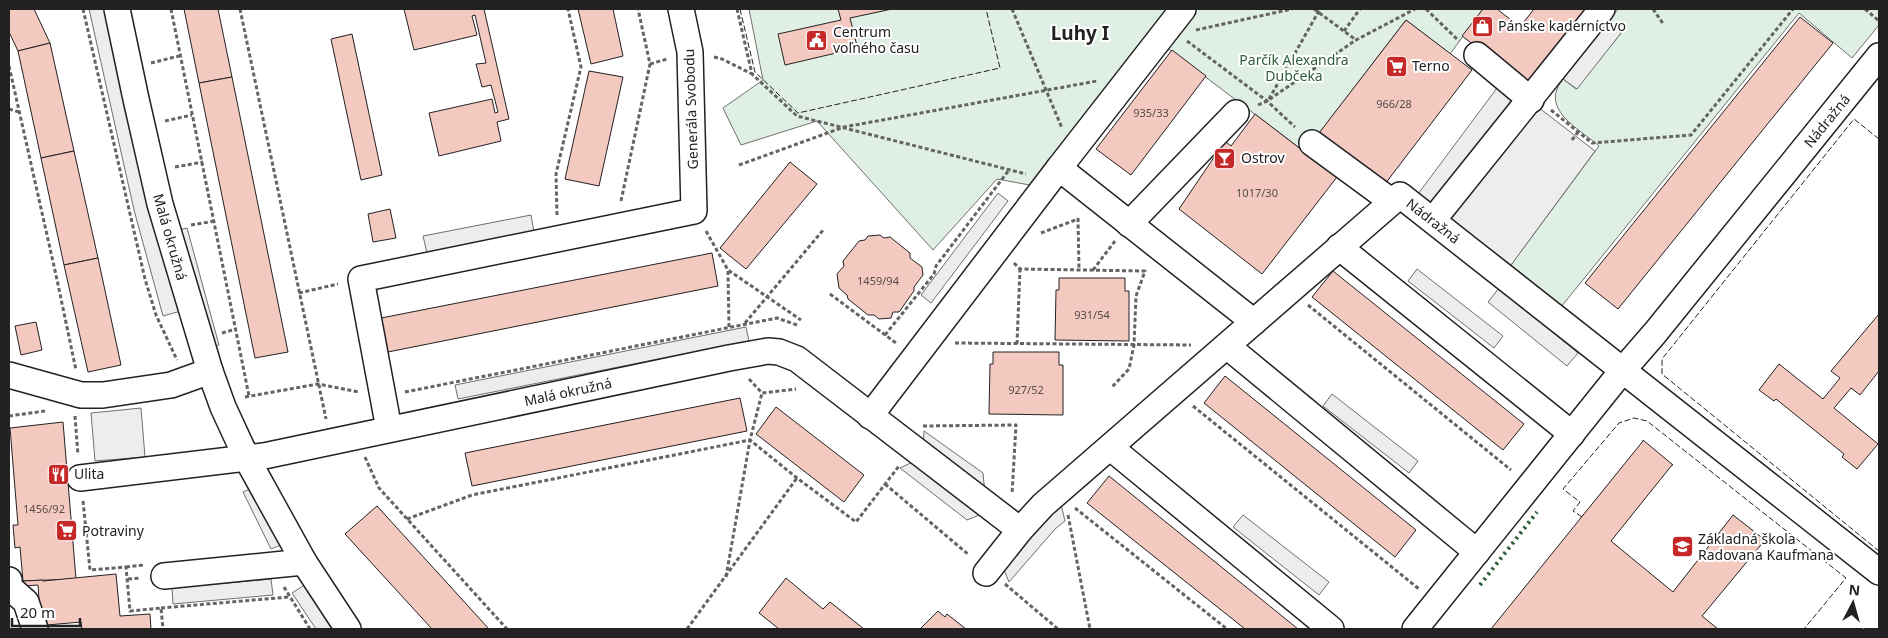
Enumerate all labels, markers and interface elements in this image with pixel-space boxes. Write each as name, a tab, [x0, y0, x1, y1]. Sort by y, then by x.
shop icon: Pánske kaderníctvo	[1470, 14, 1494, 38]
place label: Pánske kaderníctvo	[1498, 16, 1626, 35]
district label: Luhy I	[1051, 20, 1109, 46]
place label: Centrum voľného času	[833, 22, 919, 57]
public building icon: Centrum voľného času	[805, 28, 829, 52]
street label: Generála Svobodu	[679, 48, 702, 170]
park label: Parčík Alexandra Dubčeka	[1239, 50, 1349, 85]
supermarket icon: Terno	[1384, 54, 1408, 78]
place label: Terno	[1412, 56, 1450, 75]
street label: Nádražná	[1799, 90, 1854, 151]
house number: 966/28	[1376, 96, 1412, 111]
house number: 935/33	[1133, 105, 1169, 120]
bar icon: Ostrov	[1213, 146, 1237, 170]
place label: Ostrov	[1241, 148, 1285, 167]
house number: 1017/30	[1236, 185, 1278, 200]
street label: Malá okružná	[149, 191, 192, 282]
street label: Nádražná	[1402, 194, 1464, 248]
house number: 1459/94	[857, 273, 900, 288]
house number: 931/54	[1074, 307, 1110, 322]
street label: Malá okružná	[522, 373, 613, 410]
house number: 927/52	[1008, 382, 1044, 397]
restaurant icon: Ulita	[46, 462, 70, 486]
place label: Ulita	[74, 464, 104, 483]
house number: 1456/92	[23, 501, 65, 516]
supermarket icon: Potraviny	[54, 519, 78, 543]
place label: Potraviny	[82, 521, 145, 540]
place label: Základná škola Radovana Kaufmana	[1698, 529, 1834, 564]
school or university icon: Základná škola Radovana Kaufmana	[1670, 535, 1694, 559]
north arrow	[1828, 578, 1878, 628]
text: N	[1848, 580, 1861, 600]
scale bar	[12, 596, 80, 628]
text: 20 m	[20, 602, 55, 622]

